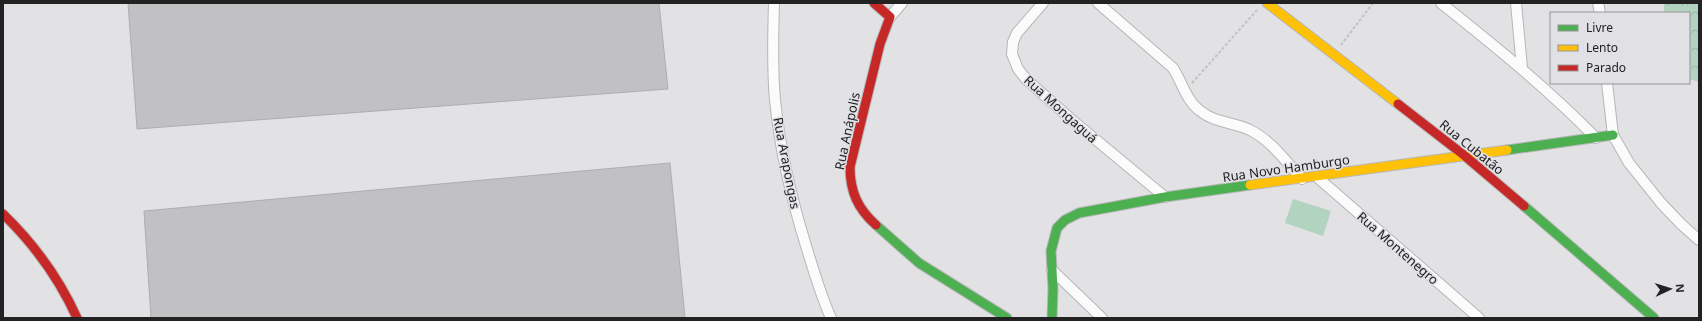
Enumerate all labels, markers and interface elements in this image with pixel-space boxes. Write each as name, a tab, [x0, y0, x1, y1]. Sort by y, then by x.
legend	[1550, 12, 1690, 84]
text: Livre	[1586, 19, 1613, 36]
text: Lento	[1586, 39, 1618, 56]
text: Parado	[1586, 59, 1626, 76]
street label: Rua Mongaguá	[1020, 71, 1102, 147]
street label: Rua Anápolis	[830, 90, 864, 172]
street label: Rua Cubatão	[1436, 115, 1508, 179]
street label: Rua Arapongas	[769, 116, 805, 210]
street label: Rua Novo Hamburgo	[1221, 150, 1351, 186]
street label: Rua Montenegro	[1353, 207, 1443, 289]
north arrow	[1650, 269, 1690, 309]
text: N	[1673, 283, 1688, 293]

